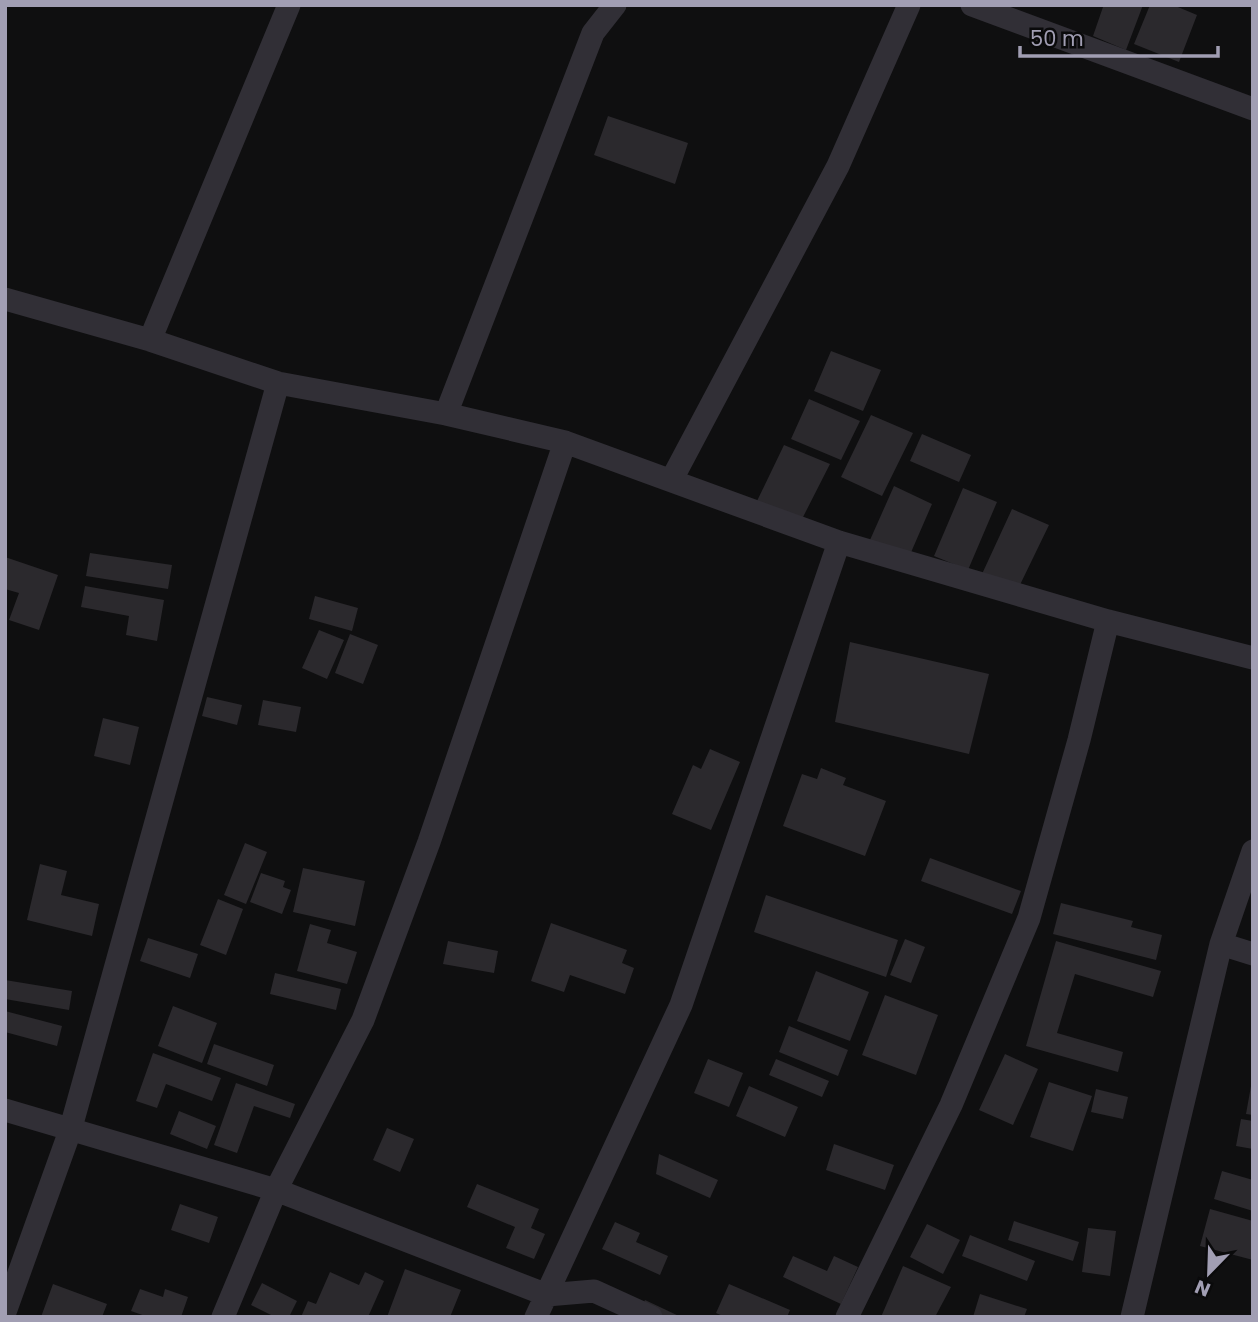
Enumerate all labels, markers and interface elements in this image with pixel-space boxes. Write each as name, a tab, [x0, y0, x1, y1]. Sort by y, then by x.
scale bar	[1020, 14, 1218, 58]
text: 50 m	[1030, 24, 1084, 53]
north arrow	[1174, 1238, 1244, 1308]
text: N	[1191, 1273, 1214, 1303]

